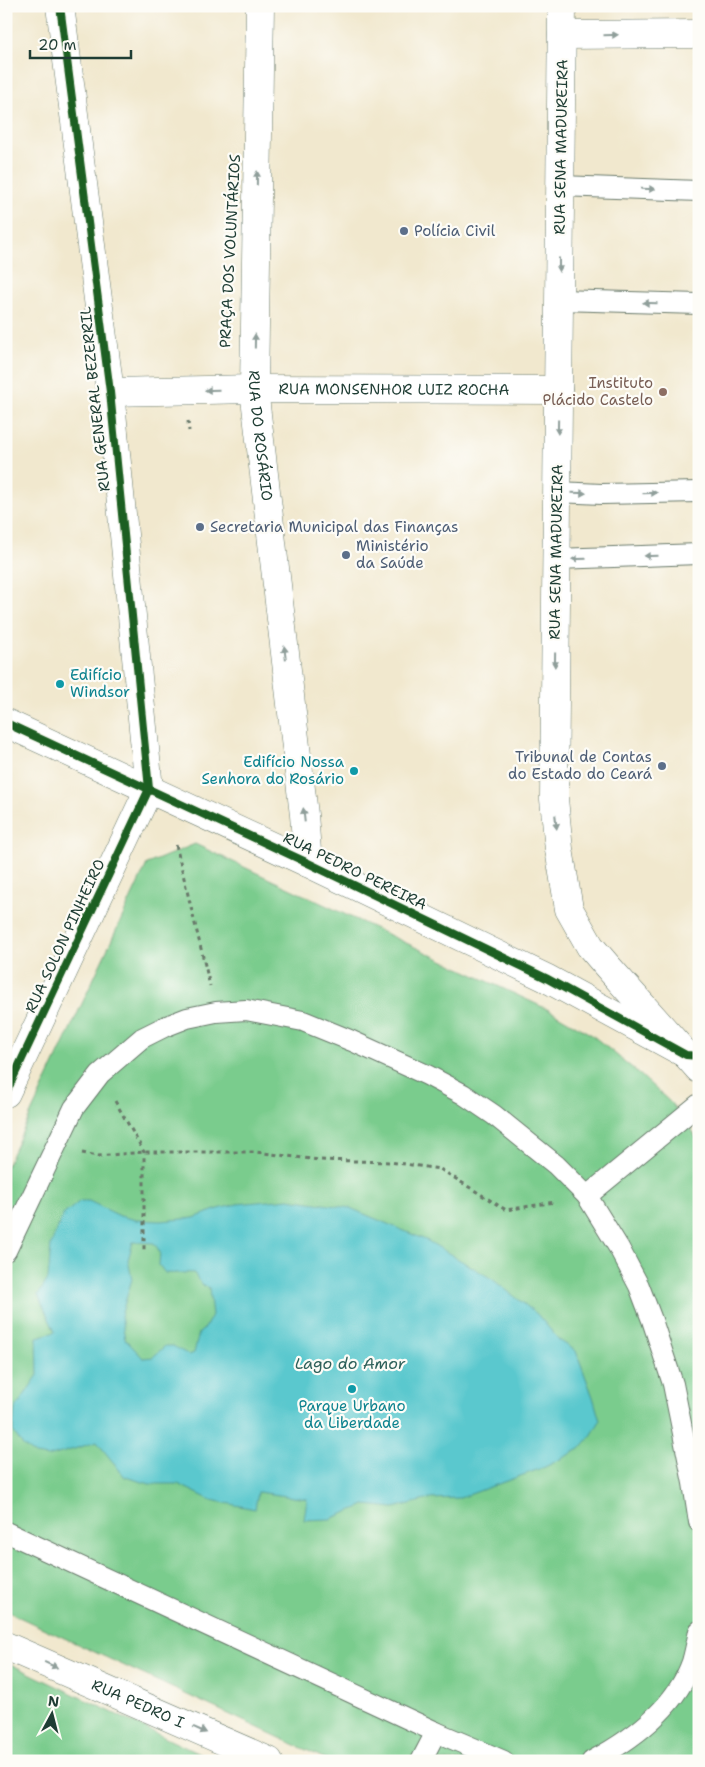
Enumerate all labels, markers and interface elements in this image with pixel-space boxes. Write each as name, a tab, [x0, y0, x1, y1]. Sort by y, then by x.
scale bar	[30, 28, 131, 60]
one-way arrow	[603, 31, 619, 39]
text: 20 m	[38, 35, 77, 55]
street label: RUA SENA MADUREIRA	[549, 59, 573, 235]
street label: PRAÇA DOS VOLUNTÁRIOS	[214, 154, 245, 348]
one-way arrow	[254, 170, 262, 186]
one-way arrow	[641, 186, 657, 194]
place label: Polícia Civil	[414, 221, 496, 241]
marker: Polícia Civil	[398, 225, 410, 237]
one-way arrow	[555, 257, 563, 273]
one-way arrow	[642, 298, 658, 306]
street label: RUA GENERAL BEZERRIL	[75, 305, 115, 493]
one-way arrow	[251, 332, 259, 348]
street label: RUA DO ROSÁRIO	[244, 370, 277, 502]
place label: Instituto Plácido Castelo	[543, 373, 653, 410]
street label: RUA MONSENHOR LUIZ ROCHA	[279, 379, 509, 400]
one-way arrow	[204, 386, 220, 394]
marker: Instituto Plácido Castelo	[657, 386, 669, 398]
one-way arrow	[554, 420, 562, 436]
street label: RUA SENA MADUREIRA	[544, 464, 568, 640]
one-way arrow	[642, 489, 658, 497]
one-way arrow	[571, 490, 587, 498]
place label: Secretaria Municipal das Finanças	[210, 517, 458, 537]
marker: Secretaria Municipal das Finanças	[194, 521, 206, 533]
place label: Ministério da Saúde	[356, 536, 429, 573]
marker: Ministério da Saúde	[340, 549, 352, 561]
one-way arrow	[643, 552, 659, 560]
one-way arrow	[571, 555, 587, 563]
one-way arrow	[281, 645, 289, 661]
one-way arrow	[551, 652, 559, 668]
place label: Edifício Windsor	[70, 665, 130, 702]
marker: Edifício Windsor	[54, 678, 66, 690]
place label: Tribunal de Contas do Estado do Ceará	[508, 747, 653, 784]
place label: Edifício Nossa Senhora do Rosário	[201, 752, 345, 789]
marker: Tribunal de Contas do Estado do Ceará	[656, 760, 668, 772]
marker: Edifício Nossa Senhora do Rosário	[348, 765, 360, 777]
one-way arrow	[300, 806, 308, 822]
one-way arrow	[552, 815, 560, 831]
street label: RUA PEDRO PEREIRA	[280, 827, 430, 915]
street label: RUA SOLON PINHEIRO	[20, 856, 110, 1016]
water label: Lago do Amor	[295, 1353, 406, 1374]
marker: Parque Urbano da Liberdade	[346, 1383, 358, 1395]
place label: Parque Urbano da Liberdade	[299, 1396, 405, 1433]
one-way arrow	[44, 1662, 58, 1670]
street label: RUA PEDRO I	[89, 1675, 187, 1733]
north arrow	[28, 1690, 78, 1740]
text: N	[47, 1691, 60, 1711]
one-way arrow	[193, 1727, 207, 1735]

